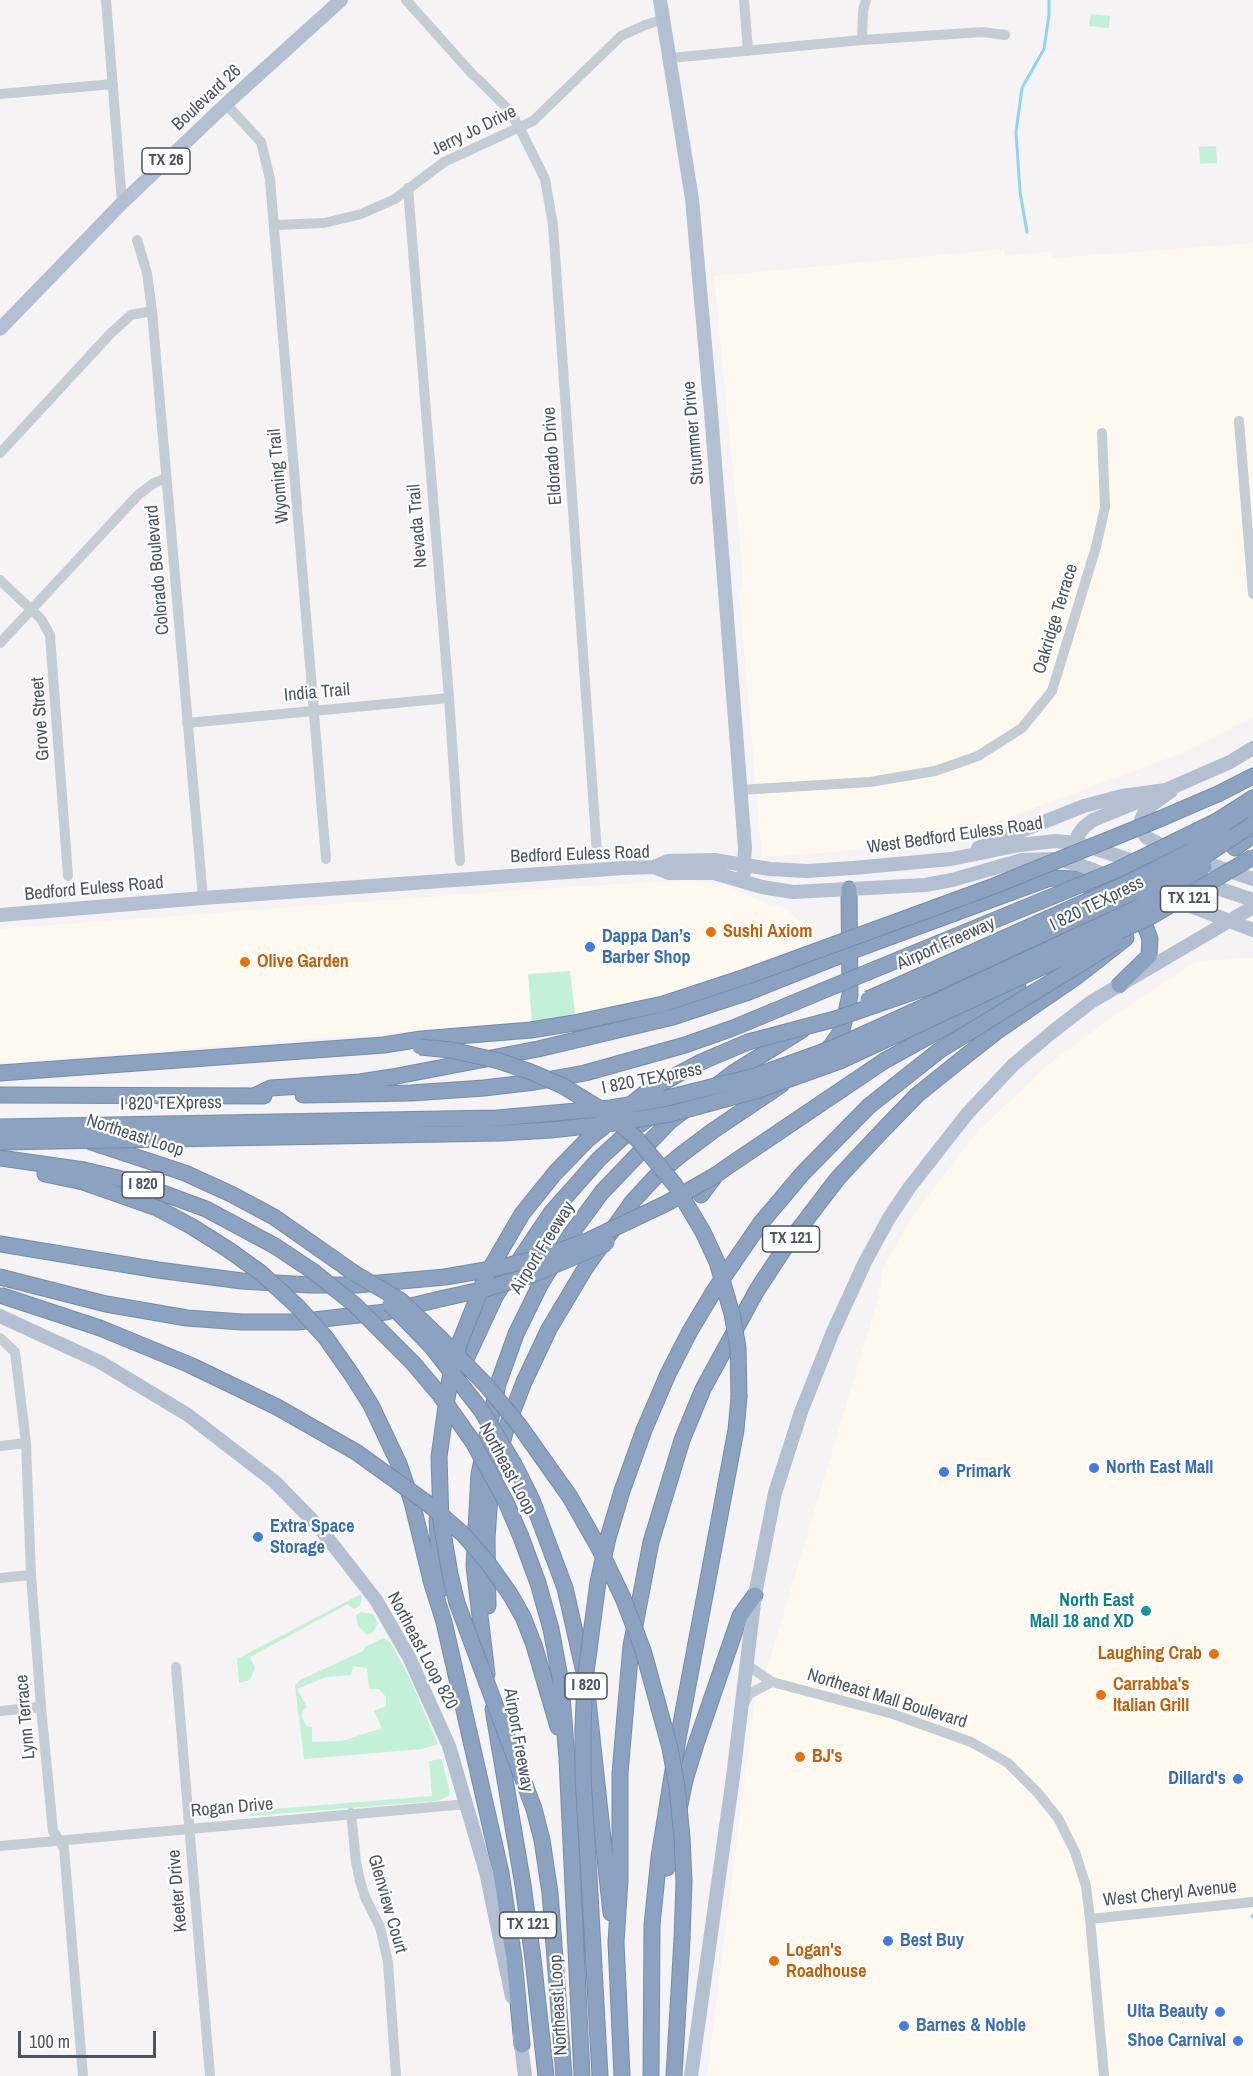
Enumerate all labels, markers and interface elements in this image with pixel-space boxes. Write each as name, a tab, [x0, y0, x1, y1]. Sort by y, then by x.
street label: Boulevard 26	[168, 60, 246, 136]
street label: Jerry Jo Drive	[428, 101, 520, 161]
road number: TX 26	[142, 148, 190, 174]
street label: Strummer Drive	[679, 380, 709, 486]
street label: Eldorado Drive	[539, 406, 567, 506]
street label: Wyoming Trail	[264, 428, 294, 524]
street label: Nevada Trail	[404, 483, 432, 569]
street label: Colorado Boulevard	[142, 504, 174, 636]
street label: Oakridge Terrace	[1029, 561, 1083, 677]
street label: Grove Street	[27, 677, 55, 761]
street label: India Trail	[283, 679, 351, 707]
street label: West Bedford Euless Road	[866, 813, 1044, 859]
street label: Bedford Euless Road	[510, 842, 650, 868]
street label: Bedford Euless Road	[24, 872, 164, 906]
street label: I 820 TEXpress	[1047, 872, 1147, 936]
road number: TX 121	[1160, 886, 1218, 912]
street label: Airport Freeway	[894, 913, 998, 975]
place label: Sushi Axiom	[723, 921, 812, 943]
marker: Sushi Axiom	[704, 925, 718, 939]
place label: Dappa Dan’s Barber Shop	[602, 926, 691, 968]
marker: Dappa Dan’s Barber Shop	[583, 940, 597, 954]
place label: Olive Garden	[257, 951, 349, 973]
marker: Olive Garden	[238, 955, 252, 969]
street label: I 820 TEXpress	[600, 1059, 704, 1099]
street label: I 820 TEXpress	[120, 1092, 222, 1116]
street label: Northeast Loop	[84, 1110, 186, 1162]
road number: I 820	[122, 1172, 164, 1198]
street label: Airport Freeway	[506, 1198, 580, 1298]
road number: TX 121	[762, 1226, 820, 1252]
street label: Northeast Loop	[474, 1419, 540, 1519]
place label: North East Mall	[1106, 1457, 1213, 1479]
place label: Primark	[956, 1461, 1011, 1483]
marker: North East Mall	[1087, 1461, 1101, 1475]
marker: Primark	[937, 1465, 951, 1479]
place label: Extra Space Storage	[270, 1516, 355, 1558]
marker: Extra Space Storage	[251, 1530, 265, 1544]
street label: Northeast Loop 820	[382, 1589, 462, 1713]
place label: North East Mall 18 and XD	[1030, 1590, 1134, 1632]
marker: North East Mall 18 and XD	[1139, 1604, 1153, 1618]
place label: Laughing Crab	[1098, 1643, 1202, 1665]
marker: Laughing Crab	[1207, 1647, 1221, 1661]
street label: Northeast Mall Boulevard	[805, 1664, 969, 1734]
road number: I 820	[565, 1673, 607, 1699]
street label: Lynn Terrace	[12, 1674, 40, 1760]
place label: Carrabba's Italian Grill	[1113, 1674, 1190, 1716]
street label: Airport Freeway	[498, 1686, 538, 1794]
marker: Carrabba's Italian Grill	[1094, 1688, 1108, 1702]
place label: BJ's	[812, 1746, 843, 1768]
marker: BJ's	[793, 1750, 807, 1764]
place label: Dillard's	[1168, 1768, 1226, 1790]
marker: Dillard's	[1231, 1772, 1245, 1786]
street label: Rogan Drive	[190, 1794, 274, 1822]
street label: Keeter Drive	[164, 1849, 192, 1933]
street label: Glenview Court	[363, 1852, 411, 1956]
street label: West Cheryl Avenue	[1102, 1876, 1238, 1912]
road number: TX 121	[500, 1912, 556, 1938]
place label: Best Buy	[900, 1930, 964, 1952]
marker: Best Buy	[881, 1934, 895, 1948]
place label: Logan's Roadhouse	[786, 1940, 866, 1982]
street label: Northeast Loop	[546, 1954, 572, 2056]
marker: Logan's Roadhouse	[767, 1954, 781, 1968]
place label: Ulta Beauty	[1127, 2001, 1208, 2023]
marker: Ulta Beauty	[1213, 2005, 1227, 2019]
place label: Barnes & Noble	[916, 2015, 1026, 2037]
scale bar	[21, 2019, 159, 2057]
marker: Barnes & Noble	[897, 2019, 911, 2033]
text: 100 m	[29, 2029, 70, 2054]
place label: Shoe Carnival	[1128, 2030, 1226, 2052]
marker: Shoe Carnival	[1231, 2034, 1245, 2048]

